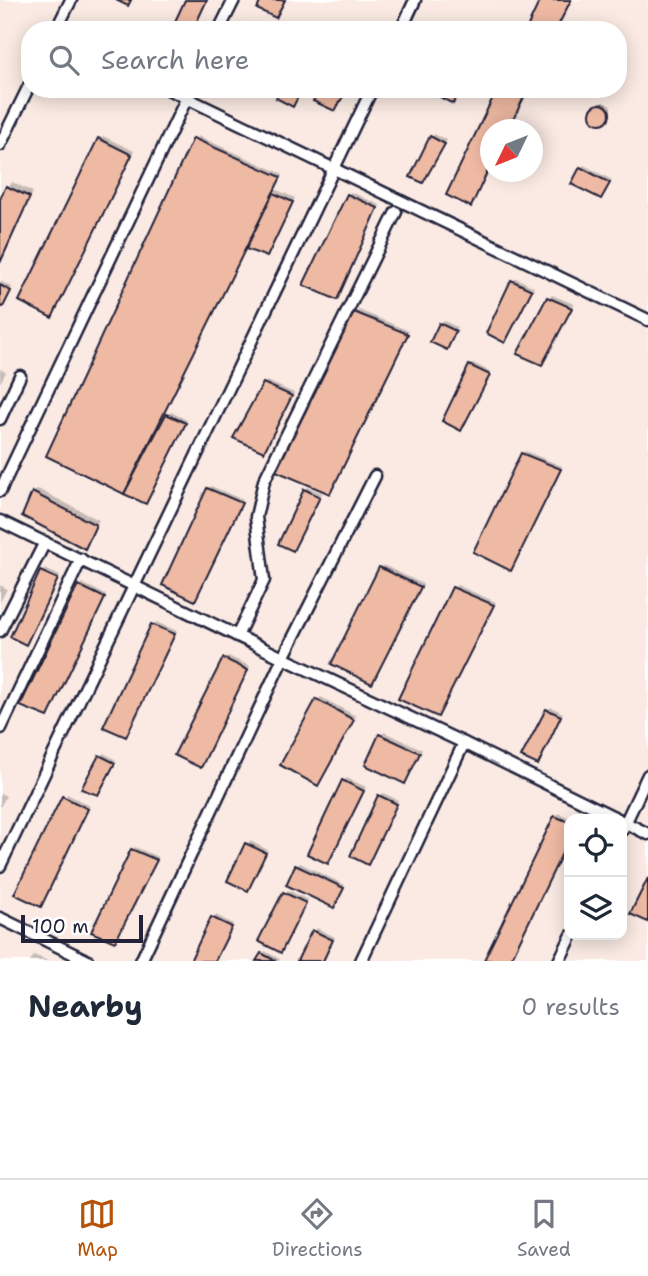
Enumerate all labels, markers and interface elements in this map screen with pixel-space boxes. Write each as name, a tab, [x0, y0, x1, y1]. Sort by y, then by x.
search box	[21, 21, 627, 98]
icon: search	[45, 41, 83, 79]
text: Search here	[101, 42, 250, 77]
north arrow	[480, 119, 543, 182]
map controls	[564, 814, 627, 940]
button: locate	[564, 814, 627, 877]
button: layers	[564, 877, 627, 940]
scale bar	[21, 912, 144, 944]
text: 100 m	[32, 914, 89, 939]
text: Nearby	[28, 986, 143, 1027]
text: 0 results	[521, 992, 620, 1022]
tab: Map	[77, 1195, 118, 1262]
tab: Directions	[272, 1195, 363, 1262]
tab: Saved	[517, 1195, 571, 1262]

